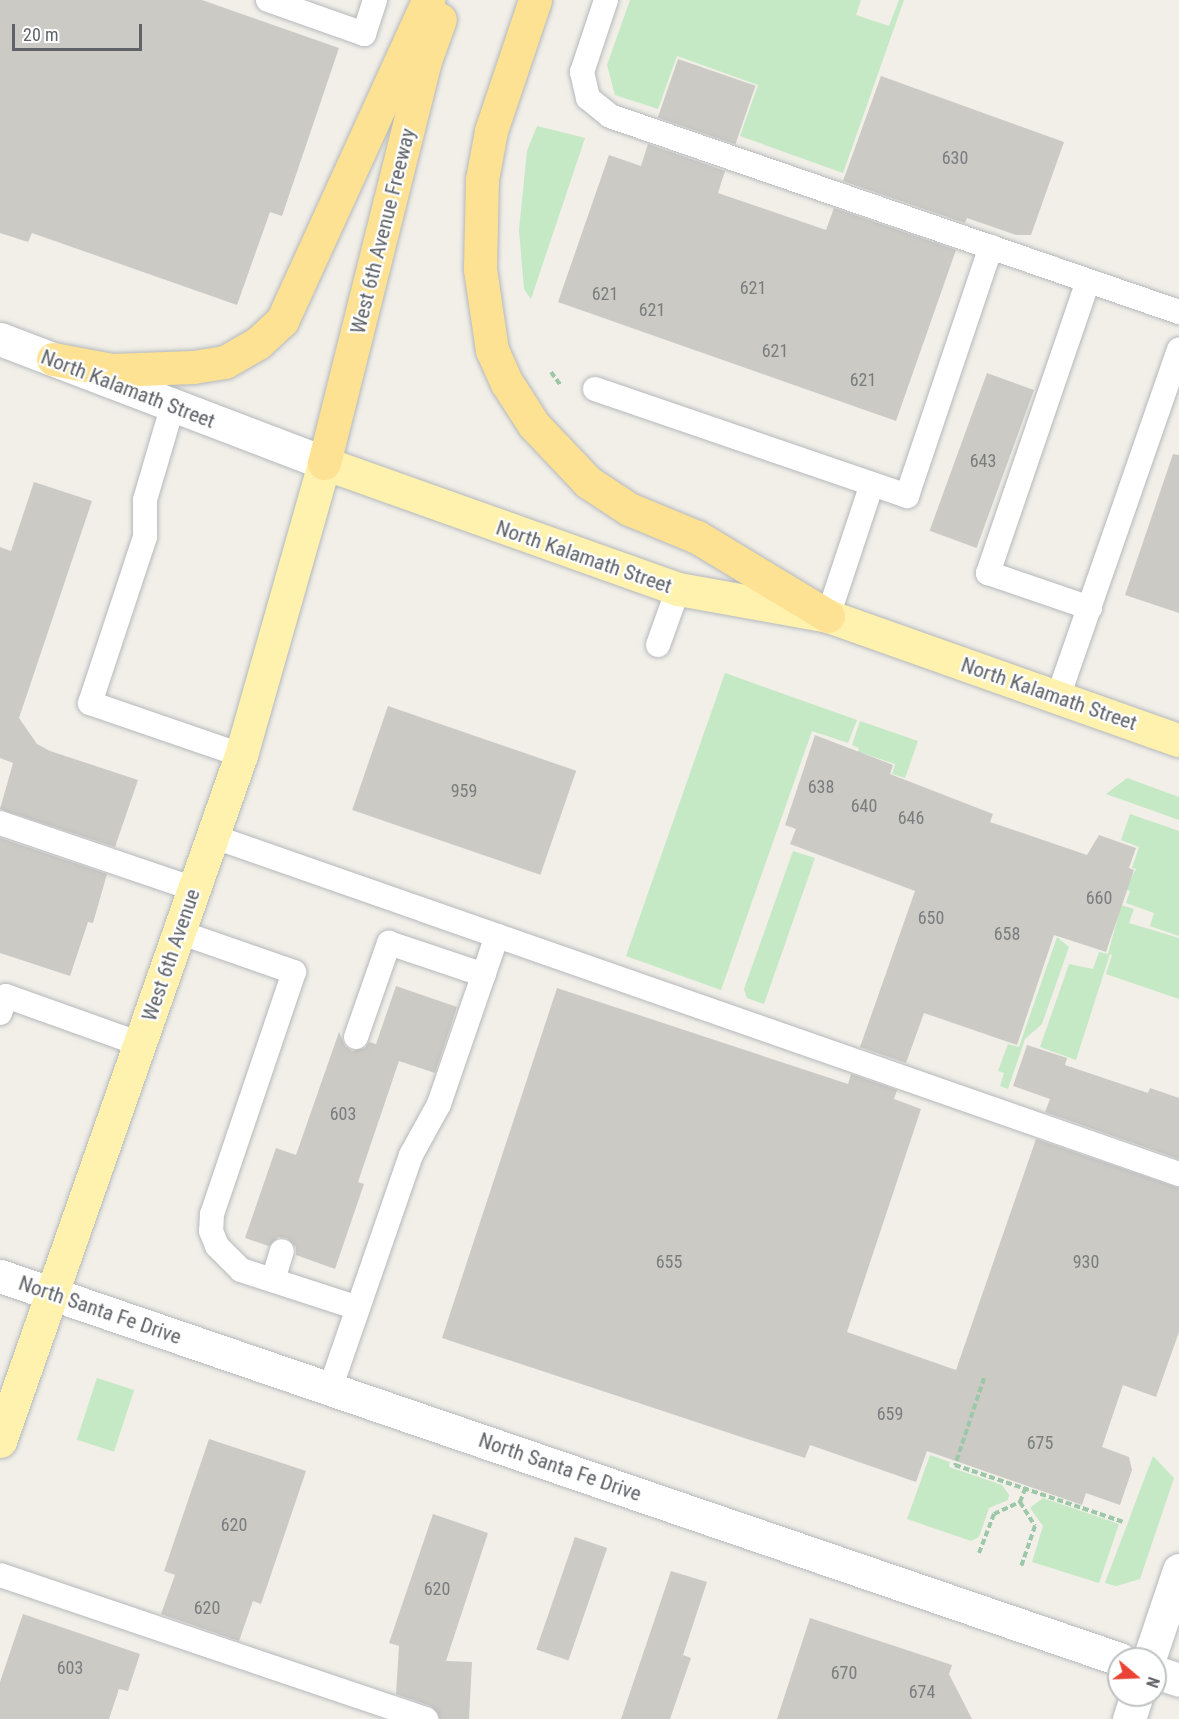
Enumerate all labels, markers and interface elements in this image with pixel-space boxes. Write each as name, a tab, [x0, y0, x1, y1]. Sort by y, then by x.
scale bar	[15, 12, 146, 50]
text: 20 m	[23, 24, 58, 45]
street label: West 6th Avenue Freeway	[345, 126, 421, 336]
house number: 630	[942, 147, 968, 169]
house number: 621	[740, 277, 766, 299]
house number: 621	[592, 283, 618, 305]
house number: 621	[639, 299, 665, 321]
house number: 621	[762, 340, 788, 362]
street label: North Kalamath Street	[37, 344, 219, 434]
house number: 621	[850, 369, 876, 391]
house number: 643	[970, 450, 996, 472]
street label: North Kalamath Street	[493, 515, 675, 599]
street label: North Kalamath Street	[958, 652, 1140, 736]
house number: 638	[808, 776, 834, 798]
house number: 959	[451, 780, 477, 802]
house number: 640	[851, 795, 877, 817]
house number: 646	[898, 807, 924, 829]
street label: West 6th Avenue	[137, 886, 205, 1024]
house number: 660	[1086, 887, 1112, 909]
house number: 650	[918, 907, 944, 929]
house number: 658	[994, 923, 1020, 945]
house number: 603	[330, 1103, 356, 1125]
house number: 655	[656, 1251, 682, 1273]
house number: 930	[1073, 1251, 1099, 1273]
street label: North Santa Fe Drive	[15, 1270, 185, 1350]
house number: 659	[877, 1403, 903, 1425]
street label: North Santa Fe Drive	[475, 1427, 645, 1507]
house number: 675	[1027, 1432, 1053, 1454]
house number: 620	[221, 1514, 247, 1536]
house number: 620	[424, 1578, 450, 1600]
house number: 620	[194, 1597, 220, 1619]
north arrow	[1107, 1647, 1167, 1707]
house number: 603	[57, 1657, 83, 1679]
house number: 670	[831, 1662, 857, 1684]
text: N	[1142, 1675, 1163, 1690]
house number: 674	[909, 1681, 935, 1703]

